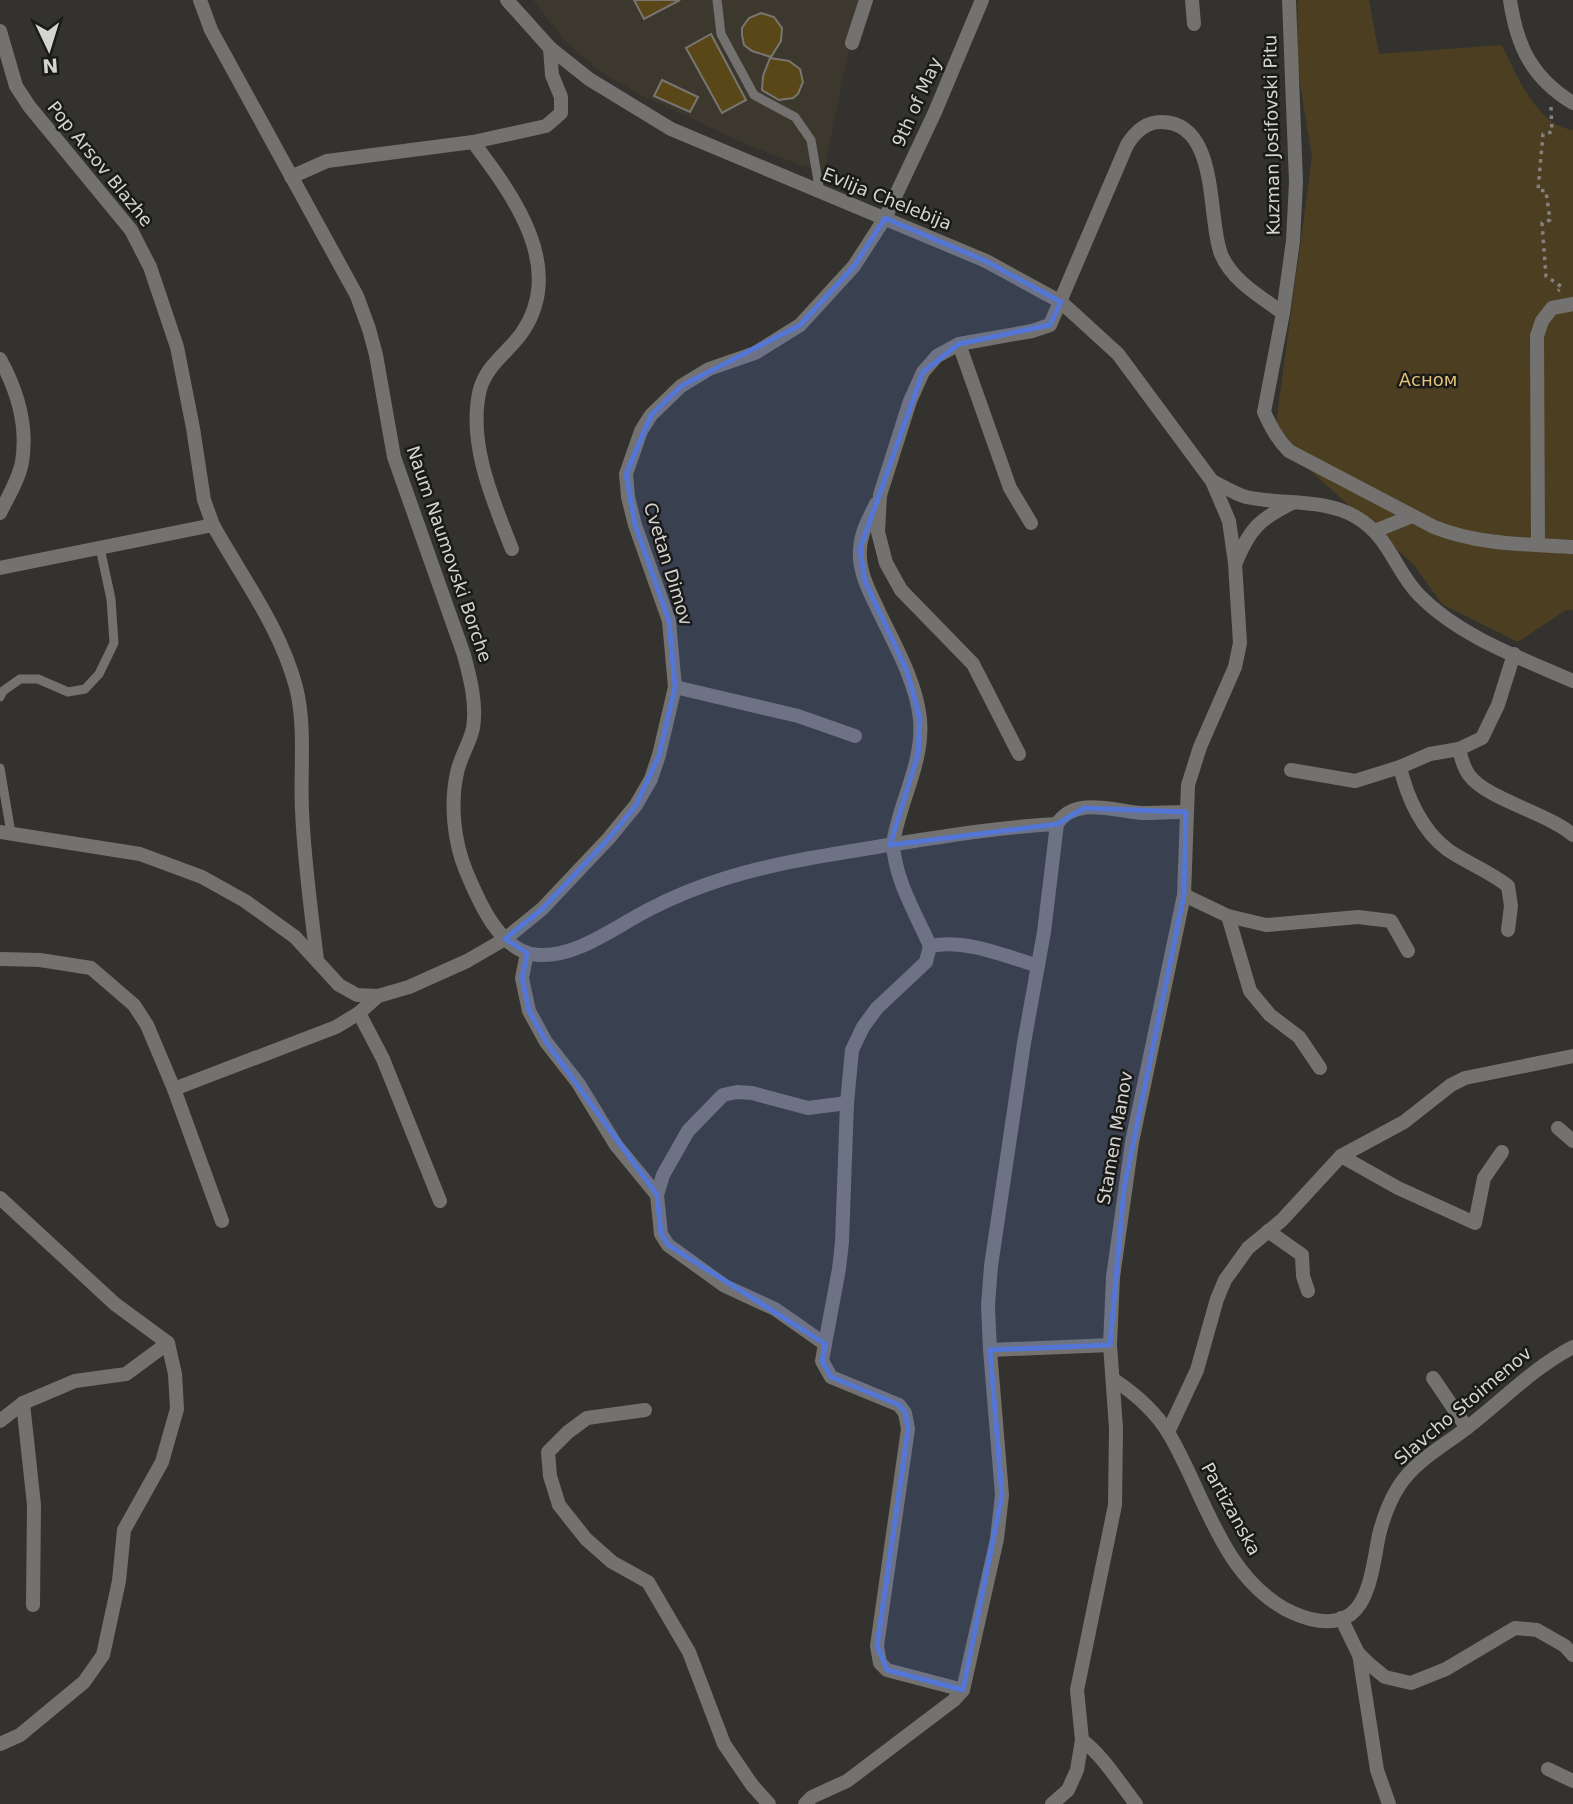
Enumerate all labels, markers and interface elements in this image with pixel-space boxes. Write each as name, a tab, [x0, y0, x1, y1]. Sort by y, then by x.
north arrow	[14, 14, 84, 84]
street label: Kuzman Josifovski Pitu	[1259, 35, 1284, 235]
street label: 9th of May	[887, 53, 946, 150]
text: N	[41, 54, 59, 77]
street label: Pop Arsov Blazhe	[43, 97, 157, 231]
street label: Evlija Chelebija	[820, 163, 955, 234]
park label: Асном	[1399, 369, 1457, 390]
street label: Naum Naumovski Borche	[403, 443, 496, 665]
street label: Cvetan Dimov	[640, 500, 697, 628]
street label: Stamen Manov	[1092, 1069, 1137, 1206]
street label: Slavcho Stoimenov	[1390, 1342, 1536, 1469]
street label: Partizanska	[1197, 1459, 1266, 1559]

